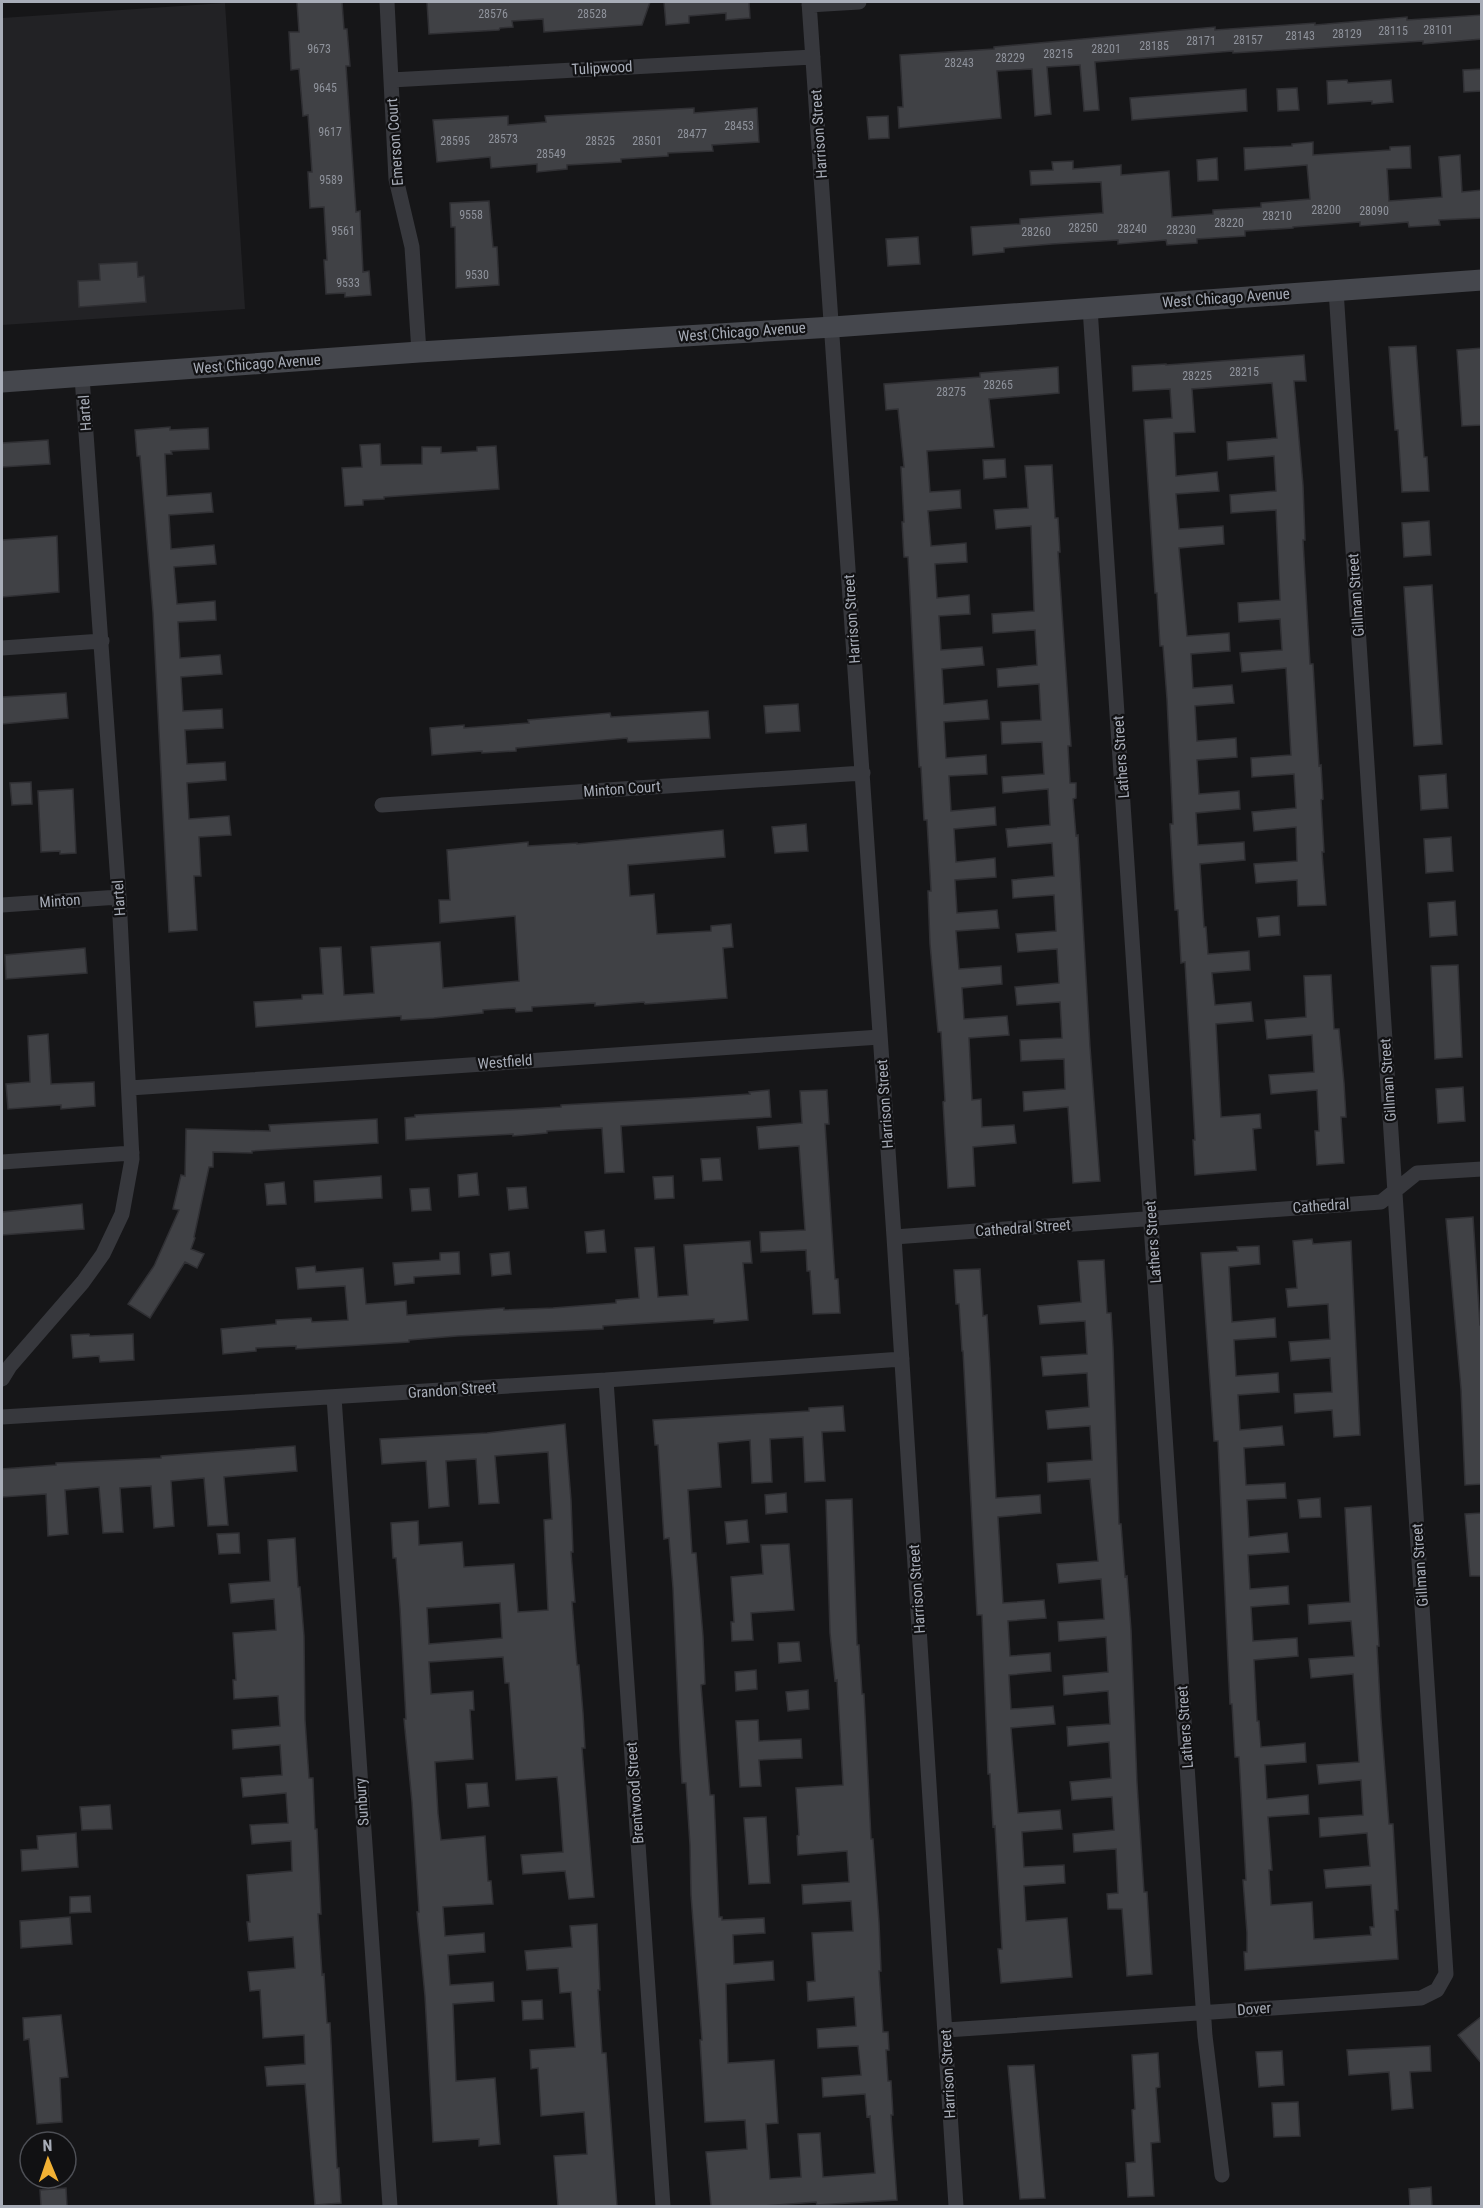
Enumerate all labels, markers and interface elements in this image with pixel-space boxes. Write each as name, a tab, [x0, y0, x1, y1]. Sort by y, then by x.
house number: 28576	[478, 7, 508, 21]
house number: 28528	[577, 7, 607, 21]
house number: 28101	[1423, 23, 1453, 37]
house number: 28115	[1378, 24, 1408, 38]
house number: 28129	[1332, 27, 1362, 41]
house number: 28143	[1285, 29, 1315, 43]
house number: 28157	[1233, 33, 1263, 47]
house number: 28171	[1186, 34, 1216, 48]
house number: 28185	[1139, 39, 1169, 53]
house number: 9673	[307, 42, 331, 56]
house number: 28201	[1091, 42, 1121, 56]
house number: 28215	[1043, 47, 1073, 61]
house number: 28229	[995, 51, 1025, 65]
house number: 28243	[944, 56, 974, 70]
street label: Tulipwood	[571, 57, 633, 79]
house number: 9645	[313, 81, 337, 95]
street label: Harrison Street	[807, 89, 831, 179]
street label: Emerson Court	[383, 97, 407, 187]
house number: 28453	[724, 119, 754, 133]
house number: 9617	[318, 125, 342, 139]
house number: 28477	[677, 127, 707, 141]
house number: 28573	[488, 132, 518, 146]
house number: 28595	[440, 134, 470, 148]
house number: 28525	[585, 134, 615, 148]
house number: 28501	[632, 134, 662, 148]
house number: 28549	[536, 147, 566, 161]
house number: 9589	[319, 173, 343, 187]
house number: 28200	[1311, 203, 1341, 217]
house number: 28090	[1359, 204, 1389, 218]
house number: 9558	[459, 208, 483, 222]
house number: 28210	[1262, 209, 1292, 223]
house number: 28220	[1214, 216, 1244, 230]
house number: 28250	[1068, 221, 1098, 235]
house number: 28240	[1117, 222, 1147, 236]
house number: 28230	[1166, 223, 1196, 237]
house number: 9561	[331, 224, 355, 238]
house number: 28260	[1021, 225, 1051, 239]
house number: 9530	[465, 268, 489, 282]
house number: 9533	[336, 276, 360, 290]
street label: West Chicago Avenue	[1162, 285, 1290, 311]
street label: West Chicago Avenue	[678, 319, 806, 345]
street label: West Chicago Avenue	[193, 351, 321, 377]
house number: 28215	[1229, 365, 1259, 379]
house number: 28225	[1182, 369, 1212, 383]
house number: 28265	[983, 378, 1013, 392]
house number: 28275	[936, 385, 966, 399]
street label: Hartel	[75, 394, 95, 432]
street label: Gillman Street	[1344, 553, 1368, 637]
street label: Harrison Street	[840, 574, 864, 664]
street label: Lathers Street	[1109, 715, 1133, 799]
street label: Minton Court	[583, 777, 661, 801]
street label: Hartel	[109, 879, 129, 917]
street label: Minton	[39, 891, 81, 911]
street label: Gillman Street	[1376, 1038, 1400, 1122]
street label: Westfield	[477, 1051, 533, 1073]
street label: Harrison Street	[873, 1059, 897, 1149]
street label: Cathedral	[1292, 1195, 1350, 1217]
street label: Lathers Street	[1141, 1200, 1165, 1284]
street label: Cathedral Street	[975, 1216, 1071, 1240]
street label: Grandon Street	[407, 1378, 497, 1402]
street label: Gillman Street	[1408, 1523, 1432, 1607]
street label: Harrison Street	[905, 1544, 929, 1634]
street label: Lathers Street	[1173, 1685, 1197, 1769]
street label: Brentwood Street	[622, 1741, 648, 1845]
street label: Sunbury	[351, 1777, 373, 1827]
street label: Dover	[1236, 1999, 1272, 2019]
street label: Harrison Street	[937, 2029, 959, 2119]
north arrow	[18, 2130, 78, 2190]
text: N	[42, 2136, 53, 2155]

